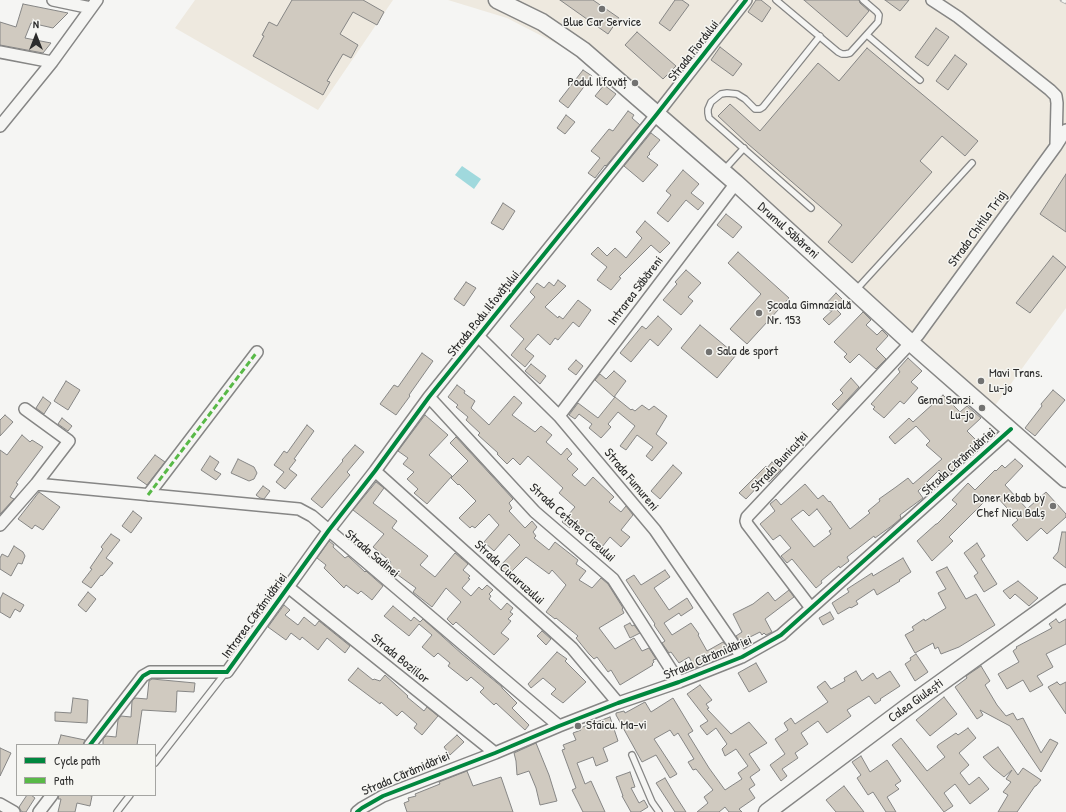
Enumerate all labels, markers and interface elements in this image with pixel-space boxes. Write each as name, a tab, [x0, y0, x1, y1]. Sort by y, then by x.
marker: Blue Car Service	[597, 4, 607, 14]
place label: Blue Car Service	[563, 15, 641, 31]
north arrow	[16, 16, 56, 56]
text: N	[33, 17, 39, 31]
street label: Strada Fiordului	[665, 17, 723, 85]
place label: Podul Ilfovăț	[568, 75, 627, 91]
marker: Podul Ilfovăț	[630, 78, 640, 88]
street label: Strada Chitila Triaj	[945, 188, 1011, 270]
street label: Drumul Săbăreni	[754, 199, 822, 263]
street label: Intrarea Săbăreni	[605, 253, 667, 329]
street label: Strada Podu Ilfovățului	[444, 268, 524, 360]
place label: Școala Gimnazială Nr. 153	[767, 298, 851, 329]
marker: Școala Gimnazială Nr. 153	[754, 308, 764, 318]
place label: Sala de sport	[717, 344, 778, 360]
marker: Sala de sport	[704, 347, 714, 357]
place label: Mavi Trans. Lu-jo	[989, 366, 1043, 397]
marker: Mavi Trans. Lu-jo	[976, 376, 986, 386]
place label: Gema Sanzi. Lu-jo	[917, 393, 974, 424]
marker: Gema Sanzi. Lu-jo	[977, 403, 987, 413]
street label: Strada Cărămidăriei	[919, 425, 999, 499]
street label: Strada Bunicuței	[748, 428, 812, 496]
street label: Strada Fumureni	[600, 446, 662, 514]
street label: Strada Cetatea Ciceului	[526, 480, 618, 566]
place label: Doner Kebab by Chef Nicu Balș	[973, 491, 1045, 522]
marker: Doner Kebab by Chef Nicu Balș	[1048, 501, 1058, 511]
street label: Strada Sadinei	[341, 527, 403, 581]
street label: Strada Cucuruzului	[471, 537, 547, 609]
street label: Intrarea Cărămidăriei	[219, 570, 291, 662]
street label: Strada Boziilor	[368, 631, 432, 687]
street label: Strada Cărămidăriei	[662, 632, 754, 684]
street label: Calea Giulești	[885, 676, 947, 726]
place label: Staicu. Ma-vi	[586, 718, 647, 734]
marker: Staicu. Ma-vi	[573, 721, 583, 731]
legend	[16, 744, 156, 796]
street label: Strada Cărămidăriei	[360, 748, 452, 800]
text: Cycle path	[54, 752, 100, 769]
text: Path	[54, 772, 74, 789]

